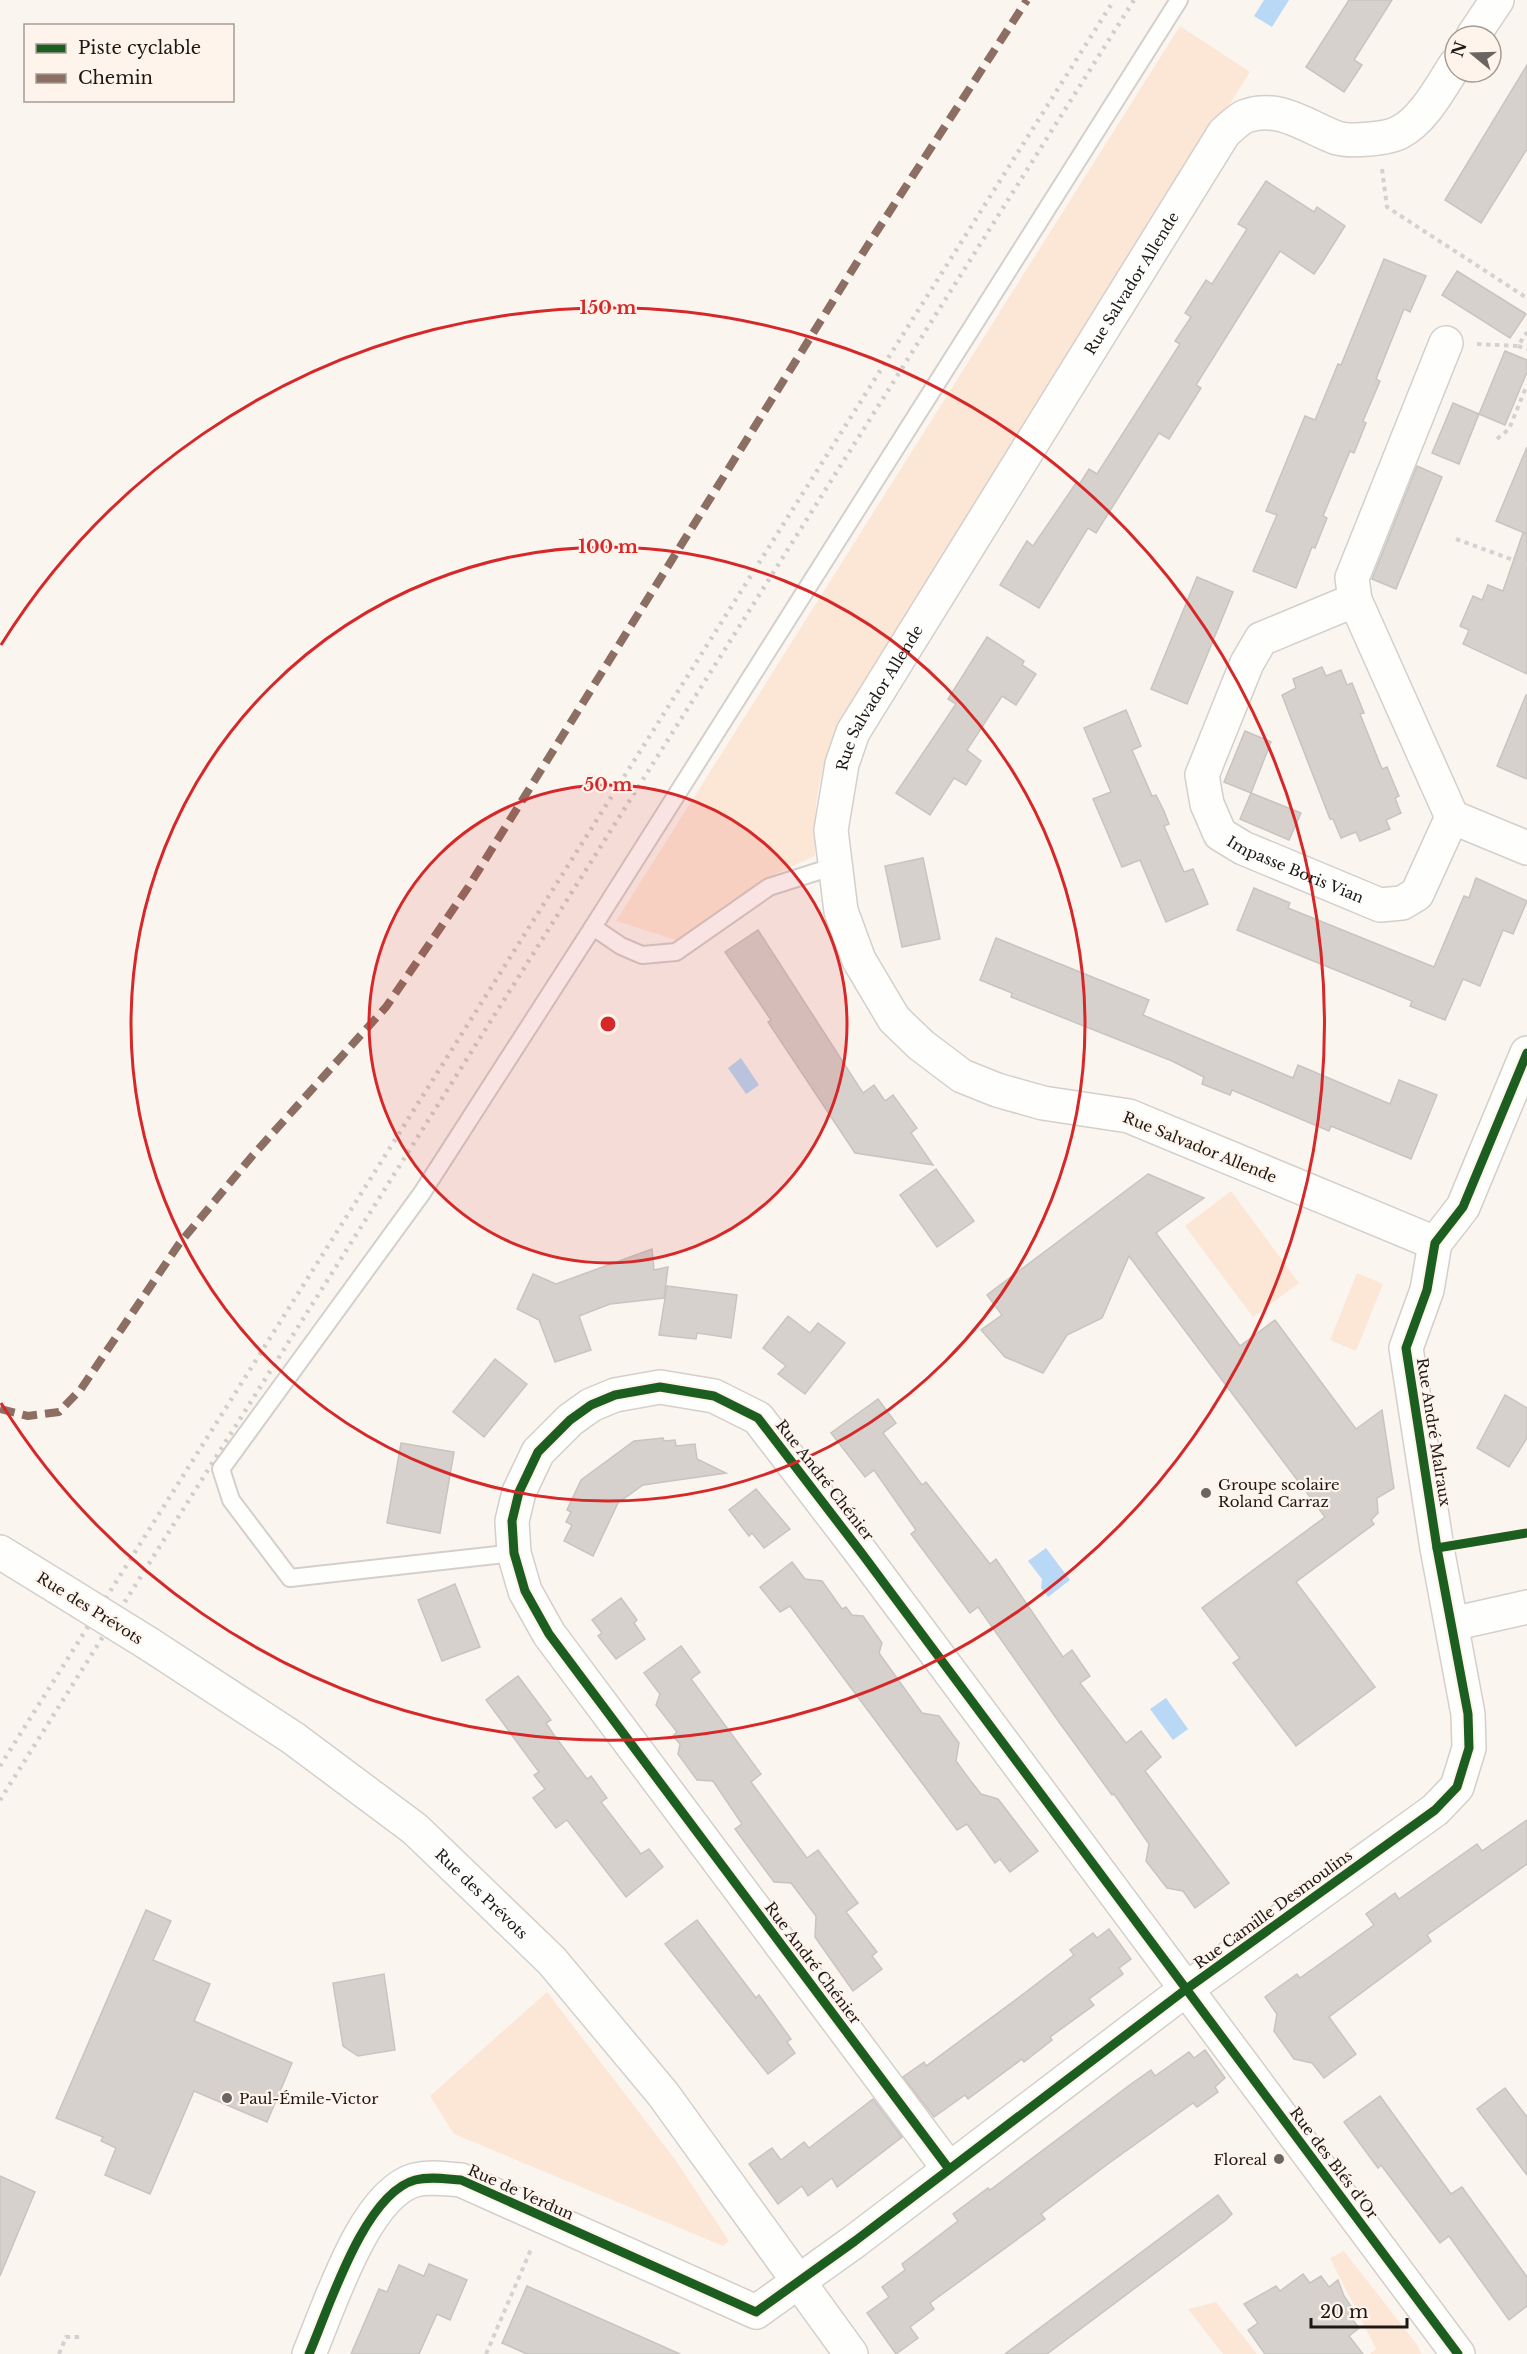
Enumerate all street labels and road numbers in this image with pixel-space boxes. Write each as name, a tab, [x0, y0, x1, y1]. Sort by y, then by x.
street label: Rue Salvador Allende	[1080, 208, 1182, 358]
street label: Rue Salvador Allende	[832, 621, 927, 772]
street label: Impasse Boris Vian	[1224, 831, 1367, 907]
street label: Rue Salvador Allende	[1120, 1107, 1280, 1187]
street label: Rue André Malraux	[1413, 1356, 1455, 1508]
street label: Rue André Chénier	[772, 1416, 879, 1545]
street label: Rue des Prévots	[33, 1568, 147, 1648]
street label: Rue des Prévots	[432, 1844, 532, 1943]
street label: Rue Camille Desmoulins	[1190, 1845, 1356, 1973]
street label: Rue André Chénier	[761, 1898, 866, 2029]
street label: Rue des Blés d'Or	[1286, 2103, 1383, 2223]
street label: Rue de Verdun	[465, 2160, 577, 2224]

